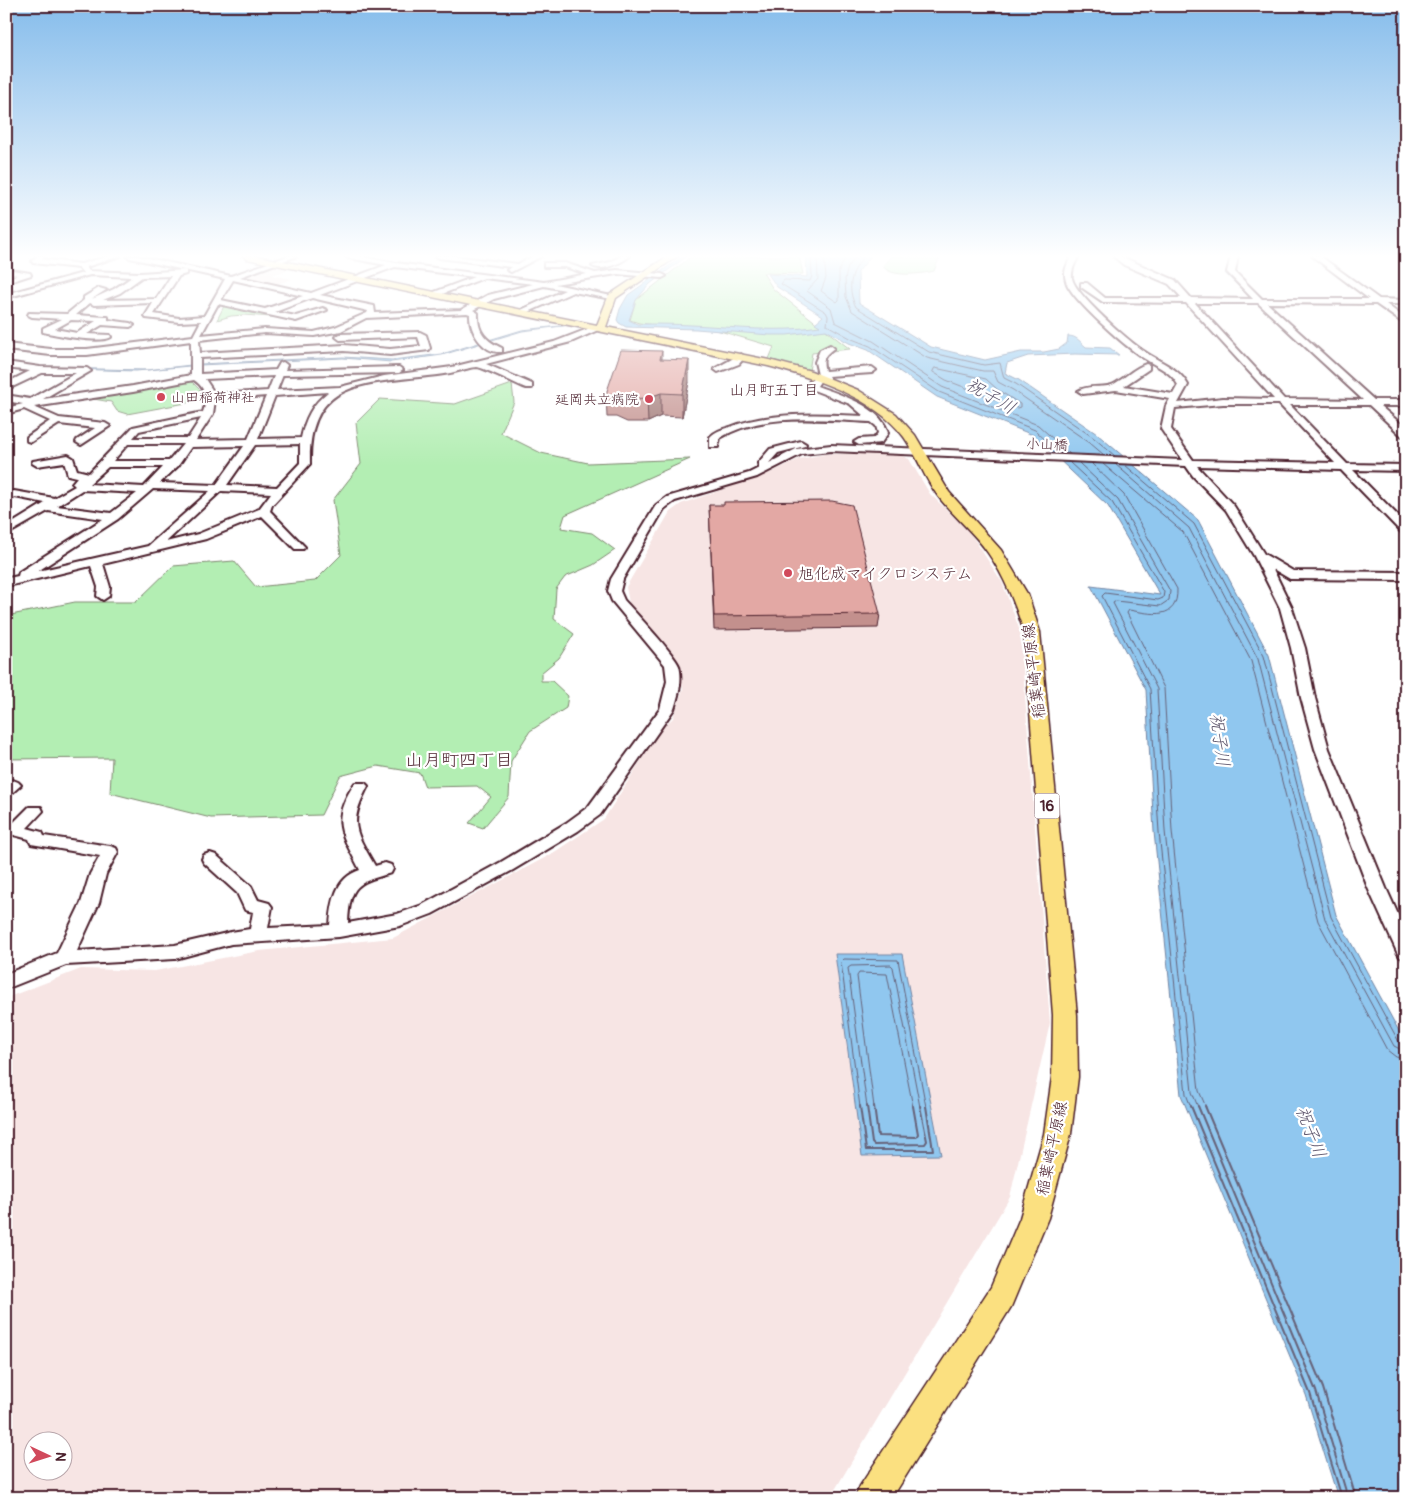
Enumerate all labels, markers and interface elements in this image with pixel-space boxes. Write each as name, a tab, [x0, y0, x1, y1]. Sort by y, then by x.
water label: 祝子川	[962, 373, 1020, 420]
district label: 山月町五丁目	[729, 381, 819, 400]
place label: 山田稲荷神社	[171, 389, 255, 406]
marker: 山田稲荷神社	[155, 391, 167, 403]
place label: 延岡共立病院	[555, 391, 639, 408]
marker: 延岡共立病院	[643, 393, 655, 405]
street label: 小山橋	[1026, 435, 1068, 454]
place label: 旭化成マイクロシステム	[798, 564, 972, 584]
marker: 旭化成マイクロシステム	[782, 567, 794, 579]
street label: 稲葉崎平原線	[1018, 622, 1050, 720]
water label: 祝子川	[1204, 712, 1235, 768]
district label: 山月町四丁目	[405, 749, 513, 772]
road number: 16	[1034, 794, 1060, 818]
street label: 稲葉崎平原線	[1032, 1099, 1072, 1197]
water label: 祝子川	[1290, 1103, 1331, 1162]
north arrow	[22, 1432, 72, 1482]
text: N	[52, 1452, 69, 1462]

